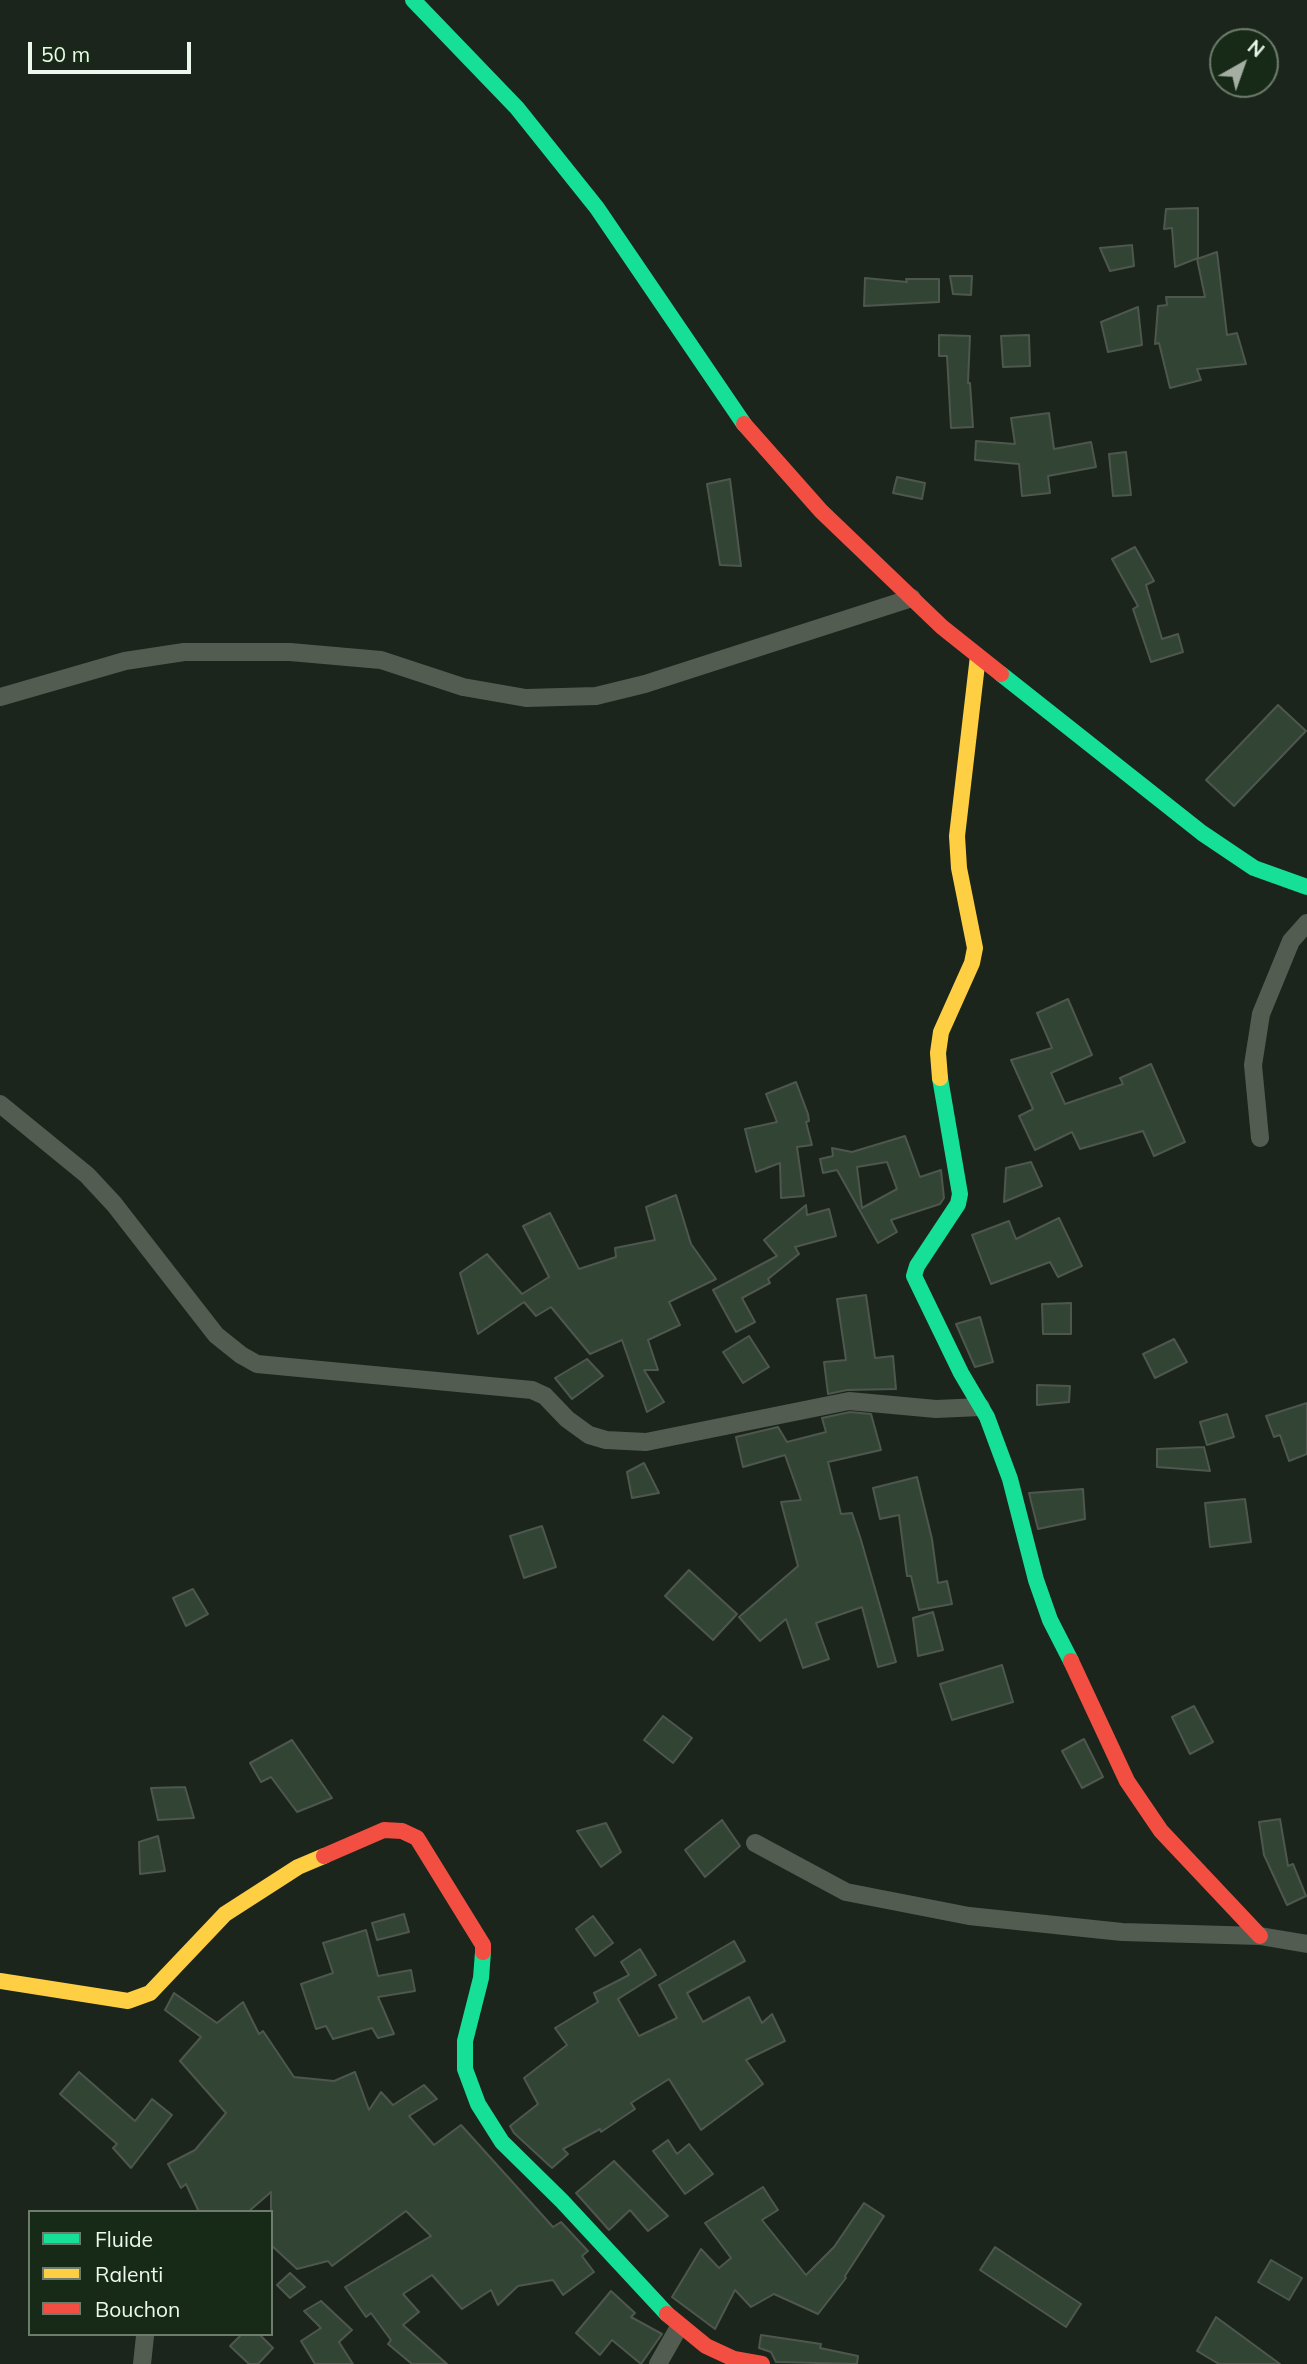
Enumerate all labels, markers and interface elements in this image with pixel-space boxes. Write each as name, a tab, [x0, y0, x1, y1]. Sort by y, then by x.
scale bar	[32, 28, 194, 72]
north arrow	[1209, 28, 1279, 98]
text: N	[1243, 35, 1269, 62]
text: 50 m	[41, 41, 90, 67]
legend	[28, 2210, 273, 2336]
text: Fluide	[95, 2226, 153, 2252]
text: Ralenti	[95, 2261, 163, 2287]
text: Bouchon	[95, 2296, 180, 2322]

